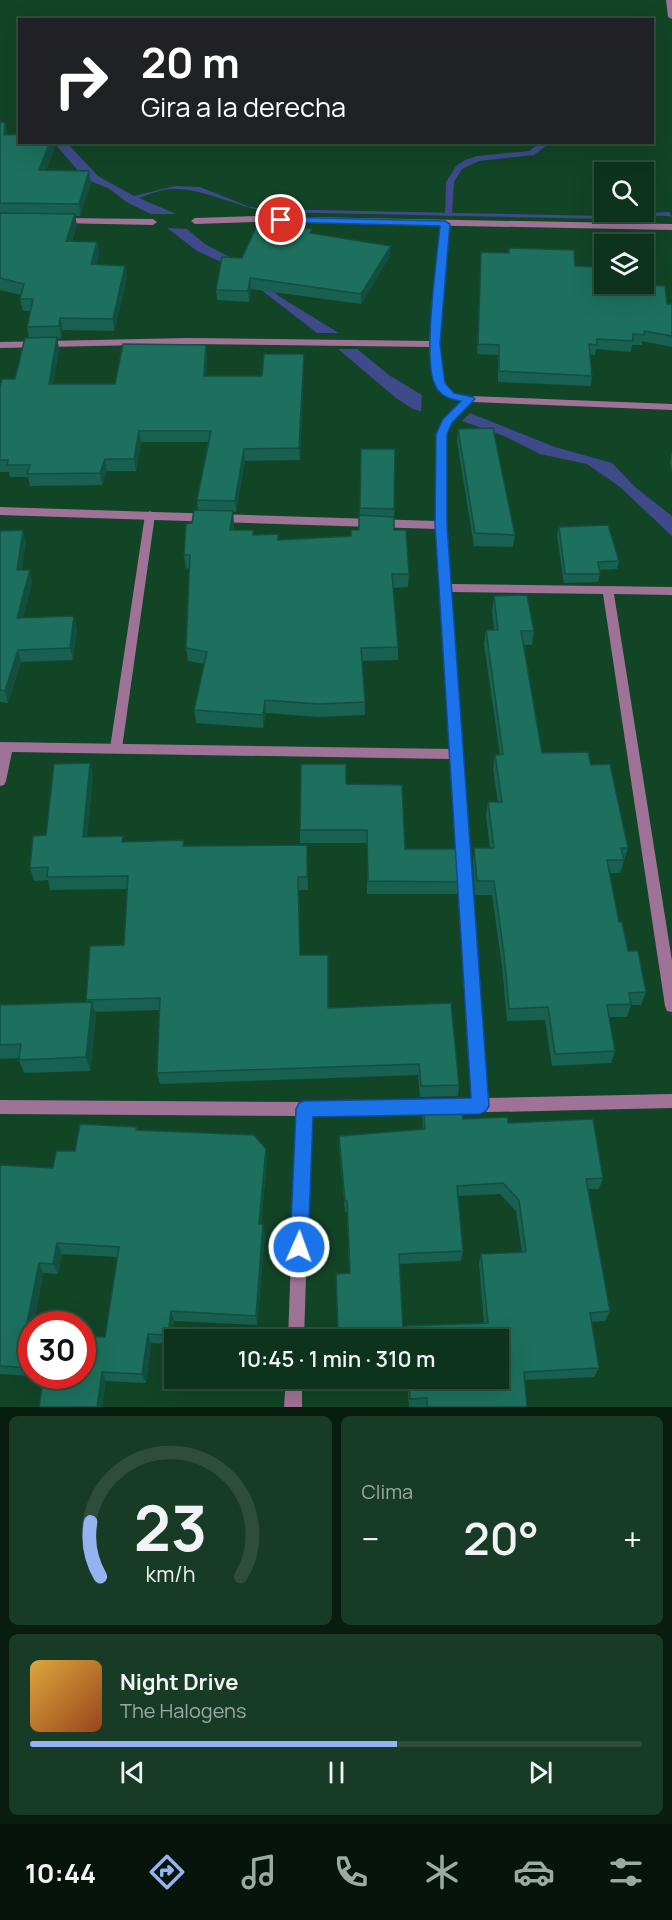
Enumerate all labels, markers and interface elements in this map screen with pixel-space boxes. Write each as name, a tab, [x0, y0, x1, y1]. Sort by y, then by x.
text: 20 m	[141, 33, 240, 91]
icon: right	[42, 42, 120, 120]
text: Gira a la derecha	[141, 88, 346, 125]
map controls	[594, 162, 654, 294]
button: search	[594, 162, 654, 222]
pin	[255, 194, 306, 245]
icon: arrive	[264, 203, 297, 236]
button: layers	[594, 234, 654, 294]
position arrow	[267, 1215, 331, 1279]
speed limit sign: 30	[18, 1311, 96, 1389]
text: 10:45 · 1 min · 310 m	[238, 1344, 435, 1374]
text: Clima	[362, 1478, 413, 1505]
text: 23	[134, 1484, 207, 1570]
text: 20°	[463, 1507, 539, 1569]
text: −	[362, 1516, 379, 1561]
text: +	[623, 1516, 642, 1561]
text: km/h	[145, 1560, 195, 1589]
text: Night Drive	[120, 1667, 239, 1697]
text: The Halogens	[120, 1697, 246, 1724]
icon: previous	[116, 1756, 149, 1789]
icon: pause	[320, 1756, 353, 1789]
icon: next	[524, 1756, 557, 1789]
icon: directions	[146, 1851, 188, 1893]
icon: music	[238, 1851, 280, 1893]
icon: phone	[330, 1851, 372, 1893]
icon: climate	[421, 1851, 463, 1893]
icon: car	[513, 1851, 555, 1893]
icon: filters	[605, 1851, 647, 1893]
text: 10:44	[25, 1854, 96, 1891]

